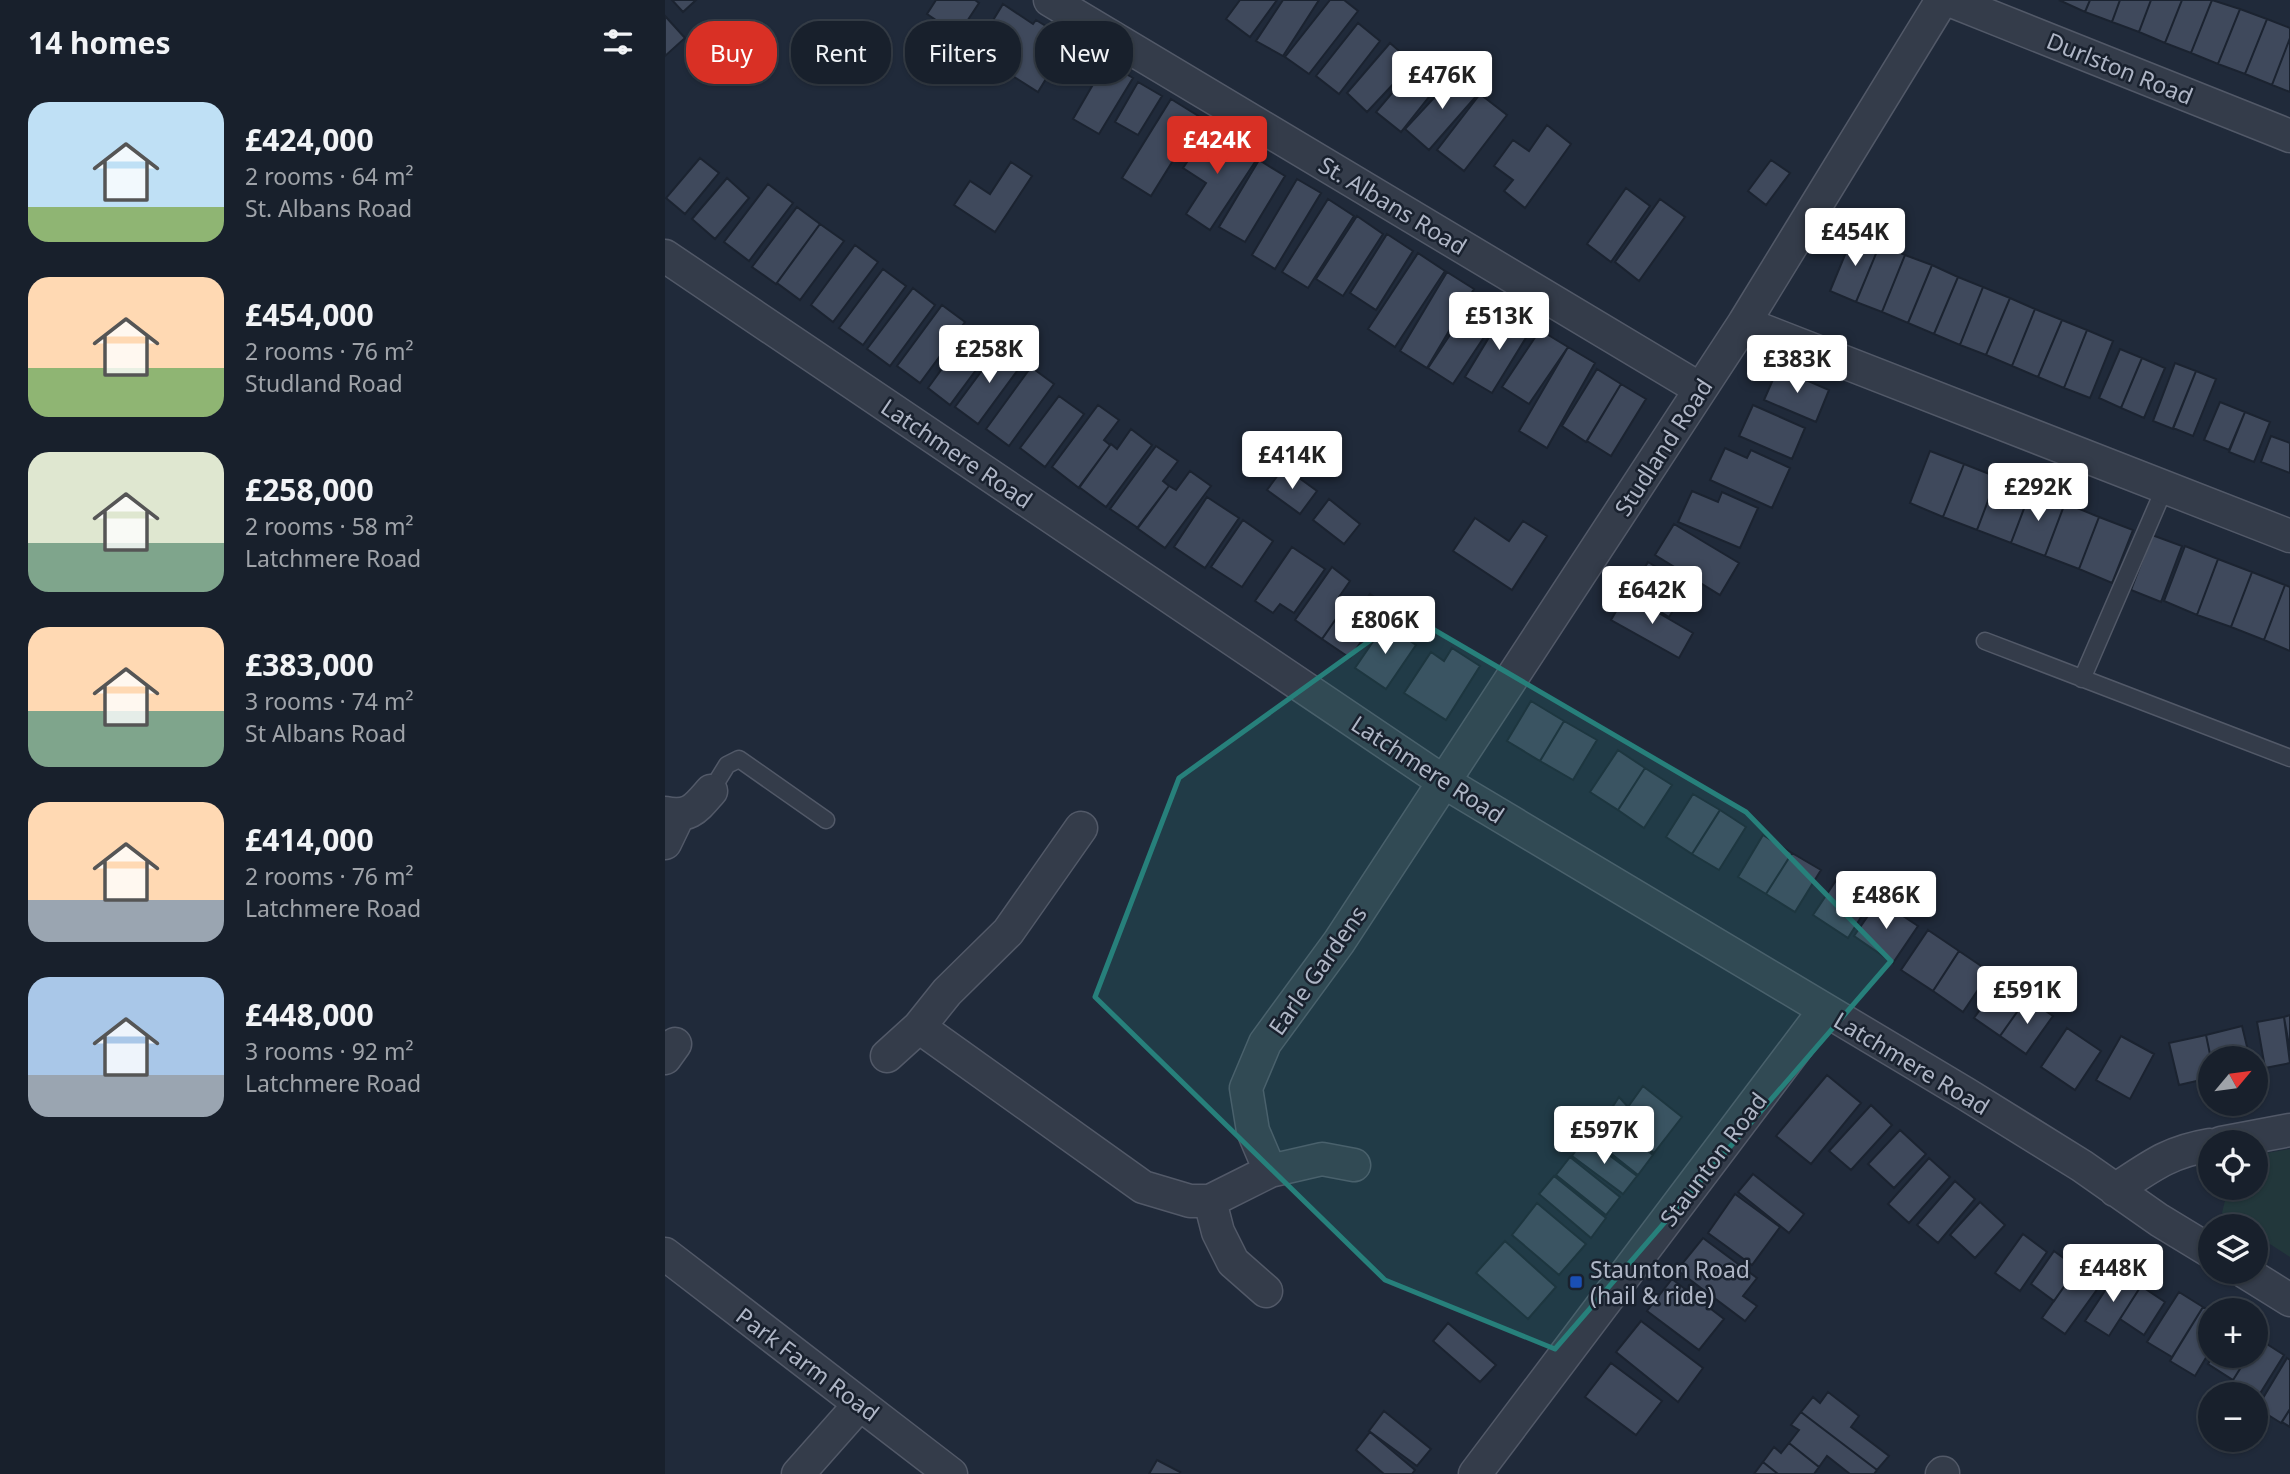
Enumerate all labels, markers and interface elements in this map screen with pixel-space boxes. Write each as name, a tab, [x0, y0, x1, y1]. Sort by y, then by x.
chip: Buy	[686, 21, 777, 84]
chip: Rent	[791, 21, 891, 84]
chip: Filters	[905, 21, 1021, 84]
chip: New	[1035, 21, 1133, 84]
text: 14 homes	[28, 22, 171, 63]
icon: filters	[599, 23, 637, 61]
street label: Durlston Road	[2042, 24, 2198, 112]
pin: £476K	[1393, 52, 1491, 111]
text: £476K	[1408, 58, 1476, 90]
pin: £424K	[1168, 116, 1266, 176]
text: £424,000	[245, 119, 374, 160]
text: £424K	[1183, 123, 1251, 155]
icon: home	[84, 130, 168, 214]
street label: St. Albans Road	[1313, 148, 1473, 262]
text: 2 rooms · 64 m²	[245, 160, 414, 192]
text: St. Albans Road	[245, 192, 412, 224]
pin: £454K	[1806, 208, 1904, 268]
text: £454K	[1821, 215, 1889, 247]
pin: £513K	[1450, 292, 1548, 352]
text: £454,000	[245, 294, 374, 335]
text: £513K	[1465, 299, 1533, 331]
icon: home	[84, 305, 168, 389]
pin: £258K	[940, 326, 1038, 385]
text: £258K	[955, 332, 1023, 364]
text: 2 rooms · 76 m²	[245, 335, 414, 367]
pin: £383K	[1748, 336, 1846, 395]
text: £383K	[1763, 342, 1831, 374]
text: Studland Road	[245, 367, 403, 399]
street label: Studland Road	[1607, 372, 1719, 522]
street label: Latchmere Road	[875, 390, 1039, 516]
pin: £414K	[1243, 432, 1341, 491]
text: £414K	[1258, 438, 1326, 470]
pin: £292K	[1989, 463, 2087, 523]
text: £258,000	[245, 469, 374, 510]
text: £292K	[2004, 470, 2072, 502]
icon: home	[84, 480, 168, 564]
text: 2 rooms · 58 m²	[245, 510, 414, 542]
text: Latchmere Road	[245, 542, 421, 574]
pin: £642K	[1603, 566, 1701, 626]
text: £642K	[1618, 573, 1686, 605]
pin: £806K	[1336, 596, 1434, 656]
text: £806K	[1351, 603, 1419, 635]
text: £383,000	[245, 644, 374, 685]
icon: home	[84, 655, 168, 739]
text: 3 rooms · 74 m²	[245, 685, 414, 717]
street label: Latchmere Road	[1345, 708, 1511, 830]
text: St Albans Road	[245, 717, 406, 749]
text: £414,000	[245, 819, 374, 860]
icon: home	[84, 830, 168, 914]
text: 2 rooms · 76 m²	[245, 860, 414, 892]
pin: £486K	[1837, 872, 1935, 931]
text: £486K	[1852, 878, 1920, 910]
text: Latchmere Road	[245, 892, 421, 924]
street label: Earle Gardens	[1261, 899, 1373, 1041]
pin: £591K	[1978, 967, 2076, 1026]
text: £591K	[1993, 973, 2061, 1005]
text: £448,000	[245, 994, 374, 1035]
street label: Latchmere Road	[1828, 1004, 1996, 1122]
icon: home	[84, 1005, 168, 1089]
text: 3 rooms · 92 m²	[245, 1035, 414, 1067]
north arrow	[2198, 1046, 2268, 1116]
map controls	[2198, 1046, 2268, 1452]
text: Latchmere Road	[245, 1067, 421, 1099]
street label: Staunton Road	[1652, 1085, 1774, 1233]
pin: £597K	[1555, 1106, 1653, 1166]
text: £597K	[1570, 1113, 1638, 1145]
button: locate	[2198, 1130, 2268, 1200]
button: layers	[2198, 1214, 2268, 1284]
pin: £448K	[2064, 1244, 2162, 1304]
text: £448K	[2079, 1251, 2147, 1283]
place label: Staunton Road (hail & ride)	[1590, 1253, 1750, 1311]
marker: Staunton Road (hail & ride)	[1568, 1274, 1584, 1290]
button: +	[2198, 1298, 2268, 1368]
street label: Park Farm Road	[730, 1300, 886, 1428]
button: −	[2198, 1382, 2268, 1452]

